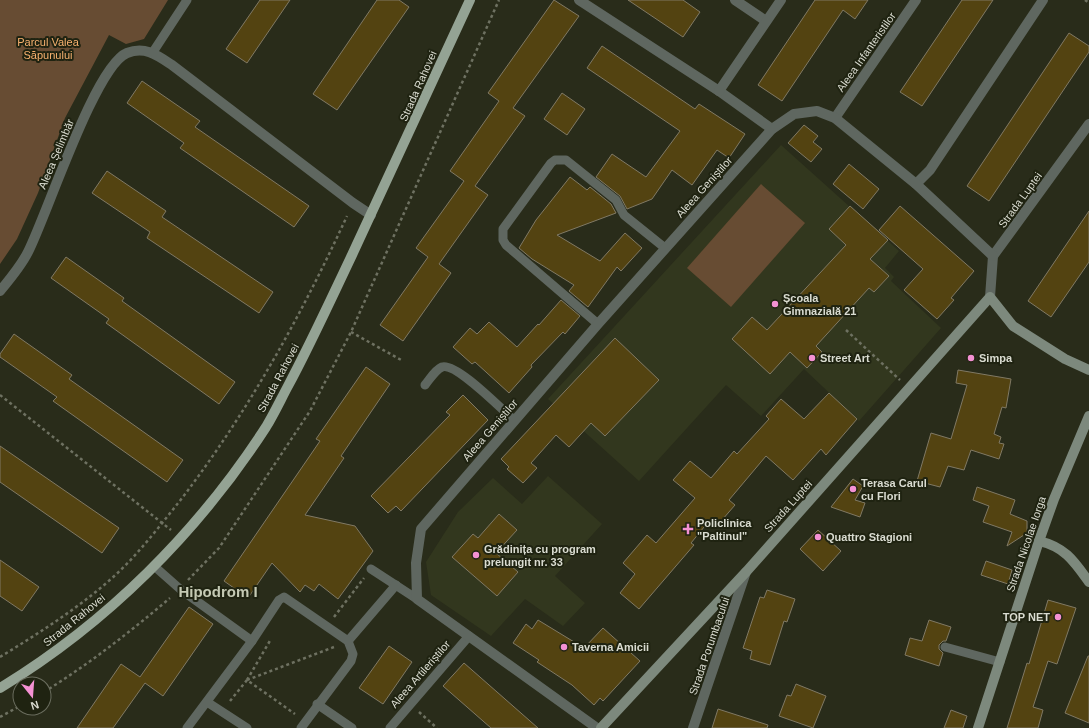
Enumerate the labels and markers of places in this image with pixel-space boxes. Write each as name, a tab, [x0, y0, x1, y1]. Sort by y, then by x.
place label: Școala Gimnazială 21	[783, 292, 856, 317]
marker: Școala Gimnazială 21	[770, 299, 780, 309]
place label: Street Art	[820, 352, 870, 364]
place label: Simpa	[979, 352, 1013, 364]
marker: Street Art	[807, 353, 817, 363]
marker: Simpa	[966, 353, 976, 363]
place label: Terasa Carul cu Flori	[861, 477, 927, 502]
marker: Terasa Carul cu Flori	[848, 484, 858, 494]
place label: Policlinica "Paltinul"	[697, 517, 752, 542]
marker: Policlinica "Paltinul"	[682, 523, 694, 535]
place label: Quattro Stagioni	[826, 531, 912, 543]
marker: Quattro Stagioni	[813, 532, 823, 542]
place label: Grădinița cu program prelungit nr. 33	[484, 543, 596, 568]
marker: Grădinița cu program prelungit nr. 33	[471, 550, 481, 560]
place label: TOP NET	[1003, 611, 1050, 623]
marker: TOP NET	[1053, 612, 1063, 622]
place label: Taverna Amicii	[572, 641, 649, 653]
marker: Taverna Amicii	[559, 642, 569, 652]

